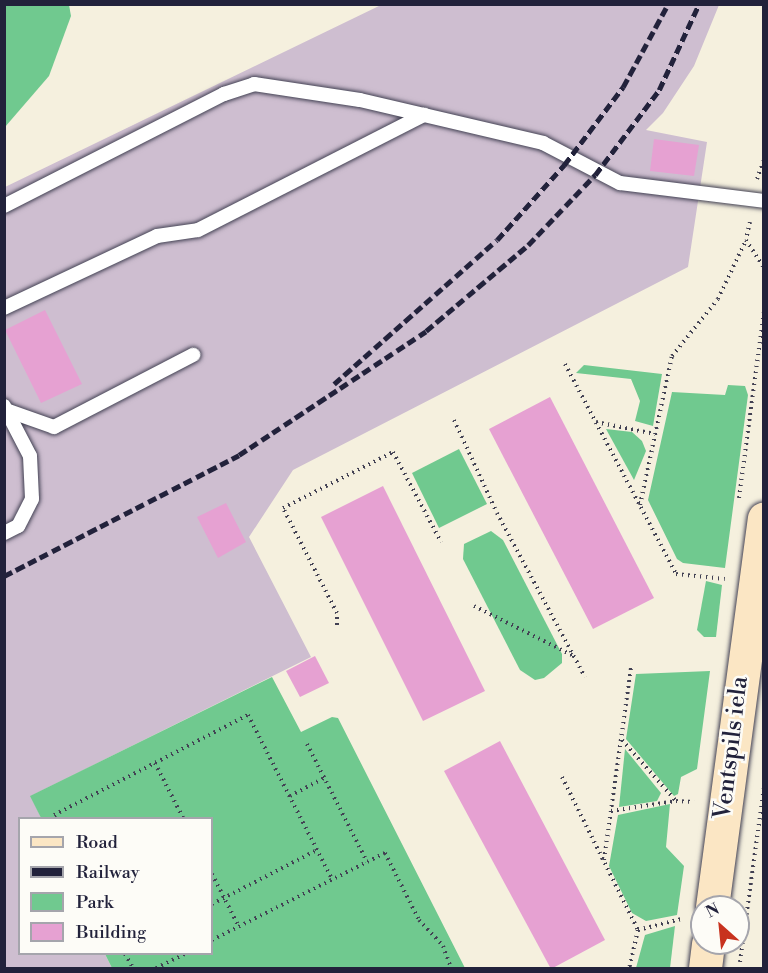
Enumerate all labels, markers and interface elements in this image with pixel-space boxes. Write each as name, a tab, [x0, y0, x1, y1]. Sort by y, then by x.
street label: Ventspils iela	[709, 675, 755, 821]
legend	[18, 817, 213, 955]
text: Road	[76, 831, 118, 854]
text: Railway	[76, 861, 139, 884]
text: Park	[76, 891, 113, 914]
north arrow	[690, 895, 750, 955]
text: N	[703, 899, 723, 923]
text: Building	[76, 921, 146, 944]

